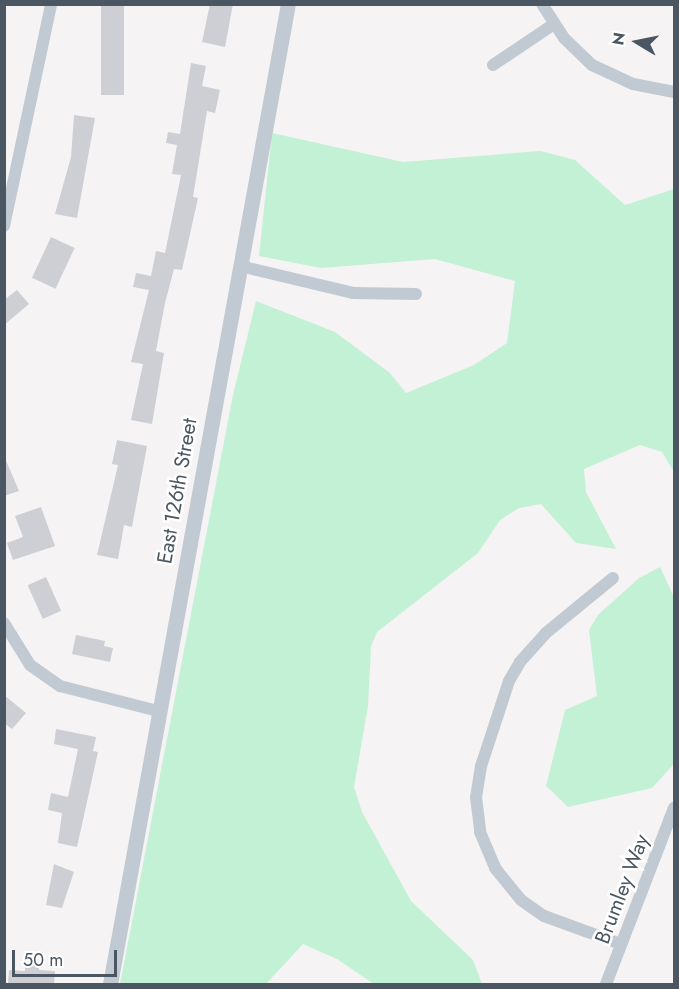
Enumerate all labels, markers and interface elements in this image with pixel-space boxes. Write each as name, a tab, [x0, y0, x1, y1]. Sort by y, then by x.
north arrow	[607, 12, 667, 72]
text: N	[606, 31, 631, 47]
street label: East 126th Street	[152, 416, 202, 566]
street label: Brumley Way	[590, 831, 654, 947]
scale bar	[15, 938, 120, 976]
text: 50 m	[23, 947, 63, 973]

